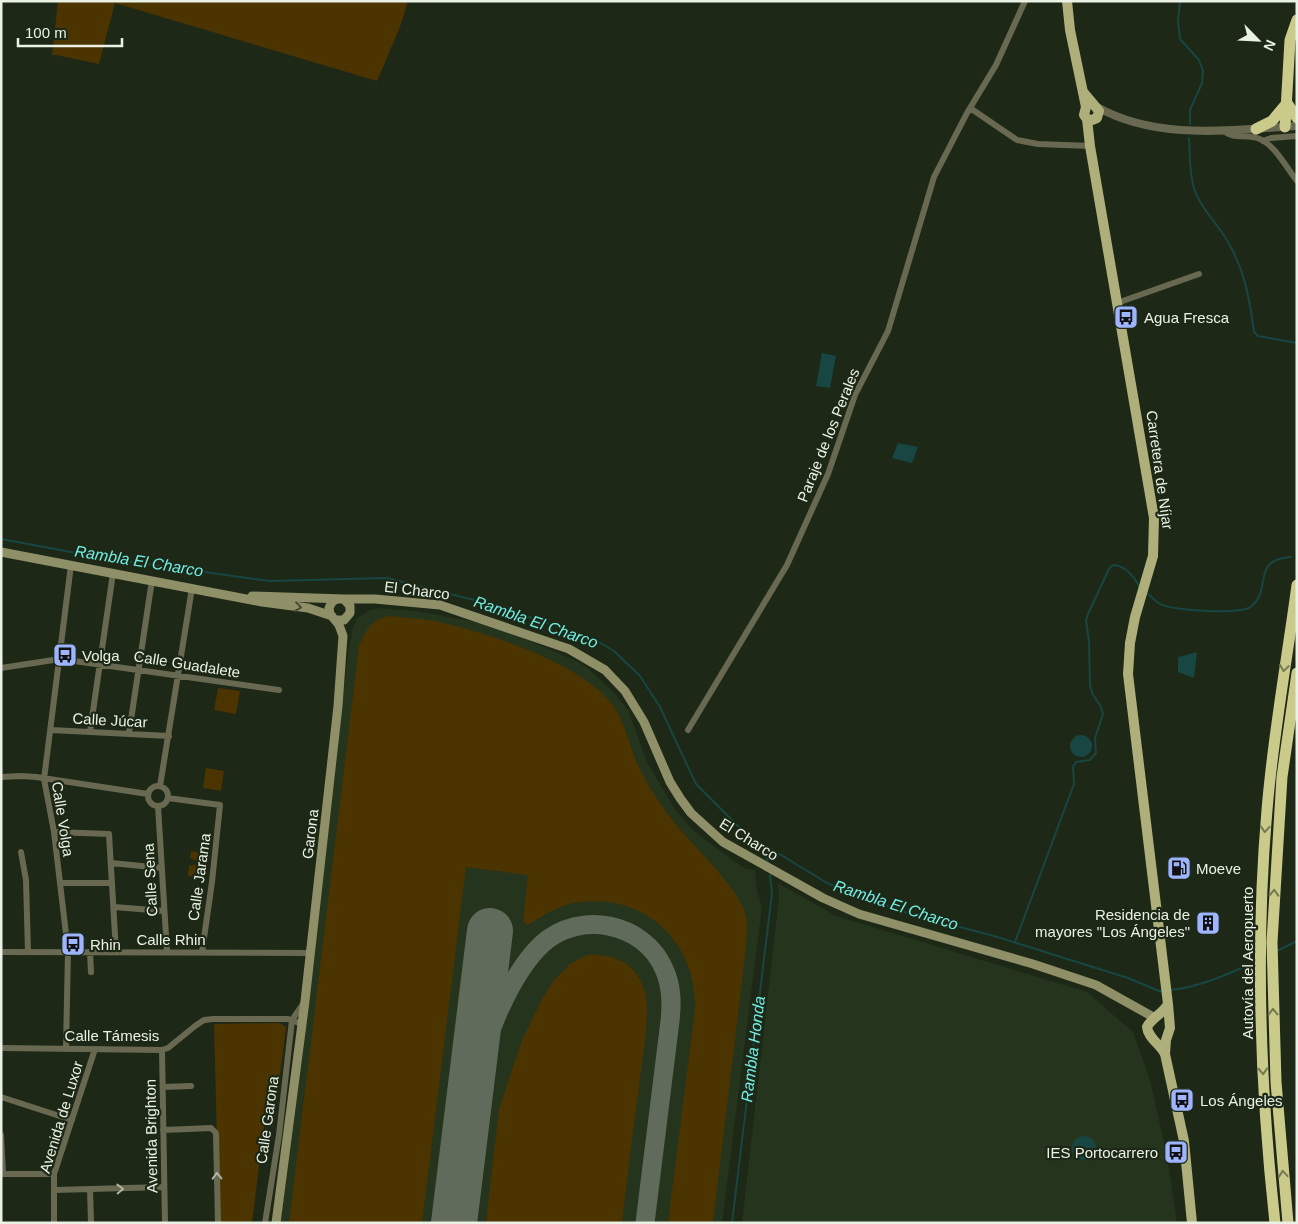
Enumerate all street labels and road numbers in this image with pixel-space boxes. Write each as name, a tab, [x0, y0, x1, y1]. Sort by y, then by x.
street label: Paraje de los Perales	[793, 366, 863, 504]
street label: Carretera de Níjar	[1143, 409, 1177, 531]
street label: El Charco	[383, 578, 451, 602]
street label: Calle Guadalete	[133, 647, 241, 681]
street label: Calle Júcar	[72, 710, 148, 730]
street label: Calle Volga	[49, 780, 77, 858]
street label: Garona	[299, 807, 322, 860]
street label: El Charco	[717, 814, 781, 864]
street label: Calle Jarama	[184, 831, 214, 922]
street label: Calle Sena	[140, 842, 160, 917]
street label: Autovía del Aeropuerto	[1239, 887, 1256, 1039]
street label: Calle Rhin	[136, 931, 206, 948]
street label: Calle Támesis	[65, 1027, 159, 1044]
street label: Avenida de Luxor	[36, 1059, 86, 1175]
street label: Calle Garona	[252, 1074, 282, 1165]
street label: Avenida Brighton	[142, 1079, 160, 1193]

